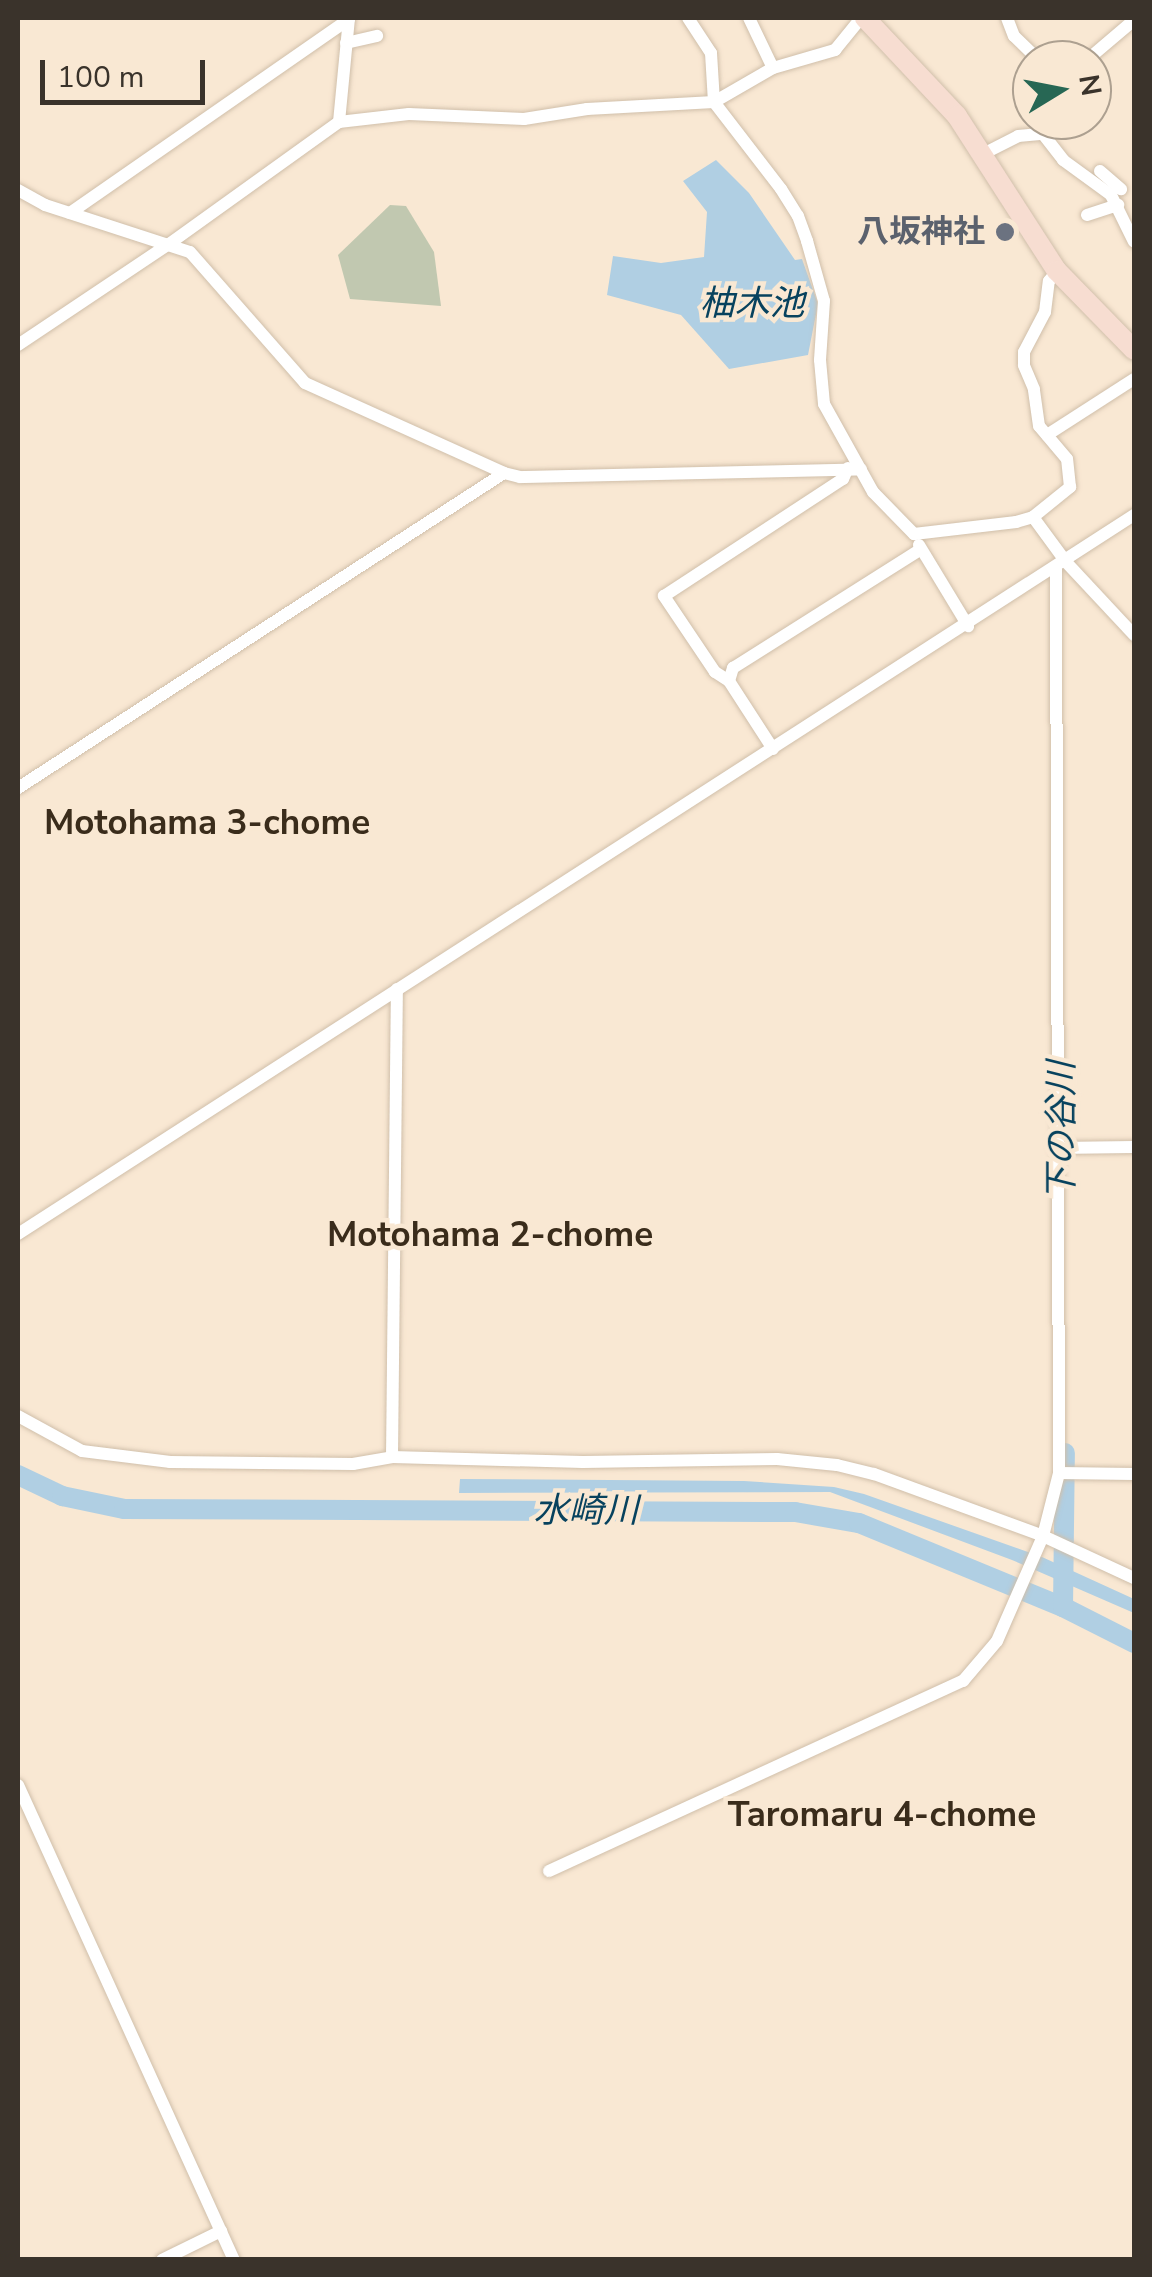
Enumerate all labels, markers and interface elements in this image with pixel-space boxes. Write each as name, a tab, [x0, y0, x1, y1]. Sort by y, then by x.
scale bar	[45, 40, 210, 102]
north arrow	[1012, 40, 1112, 140]
text: 100 m	[57, 57, 144, 98]
text: N	[1069, 72, 1110, 99]
place label: 八坂神社	[857, 213, 985, 251]
marker: 八坂神社	[994, 221, 1016, 243]
water label: 柚木池	[700, 283, 804, 325]
district label: Motohama 3-chome	[44, 802, 370, 844]
water label: 下の谷川	[1041, 1061, 1083, 1201]
district label: Motohama 2-chome	[327, 1214, 653, 1256]
water label: 水崎川	[534, 1490, 638, 1532]
district label: Taromaru 4-chome	[728, 1794, 1036, 1836]

